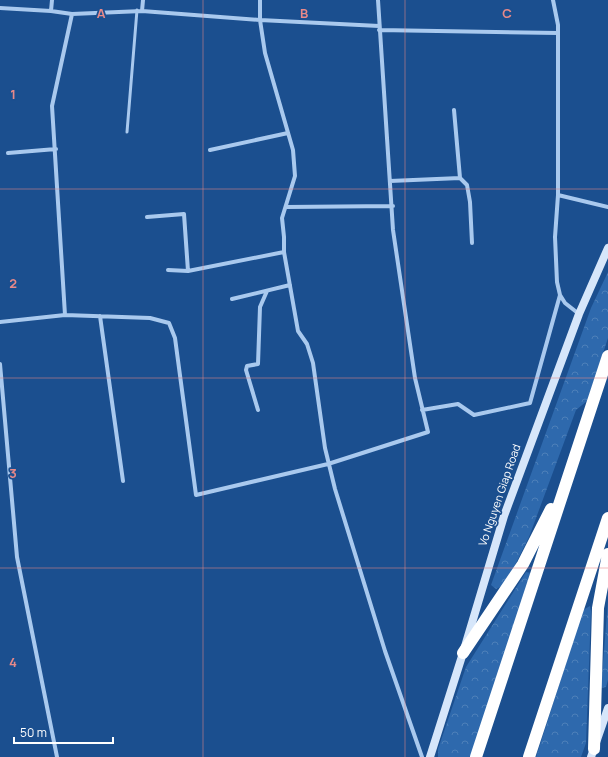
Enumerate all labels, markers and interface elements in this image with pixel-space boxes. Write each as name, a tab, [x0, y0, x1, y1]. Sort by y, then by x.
text: A	[97, 4, 106, 22]
text: B	[300, 4, 308, 22]
text: C	[502, 4, 512, 22]
text: 1	[10, 85, 16, 103]
text: 2	[9, 274, 17, 292]
street label: Vo Nguyen Giap Road	[474, 442, 524, 548]
text: 3	[9, 464, 17, 482]
text: 4	[9, 653, 17, 671]
scale bar	[14, 719, 113, 745]
text: 50 m	[20, 724, 47, 741]

